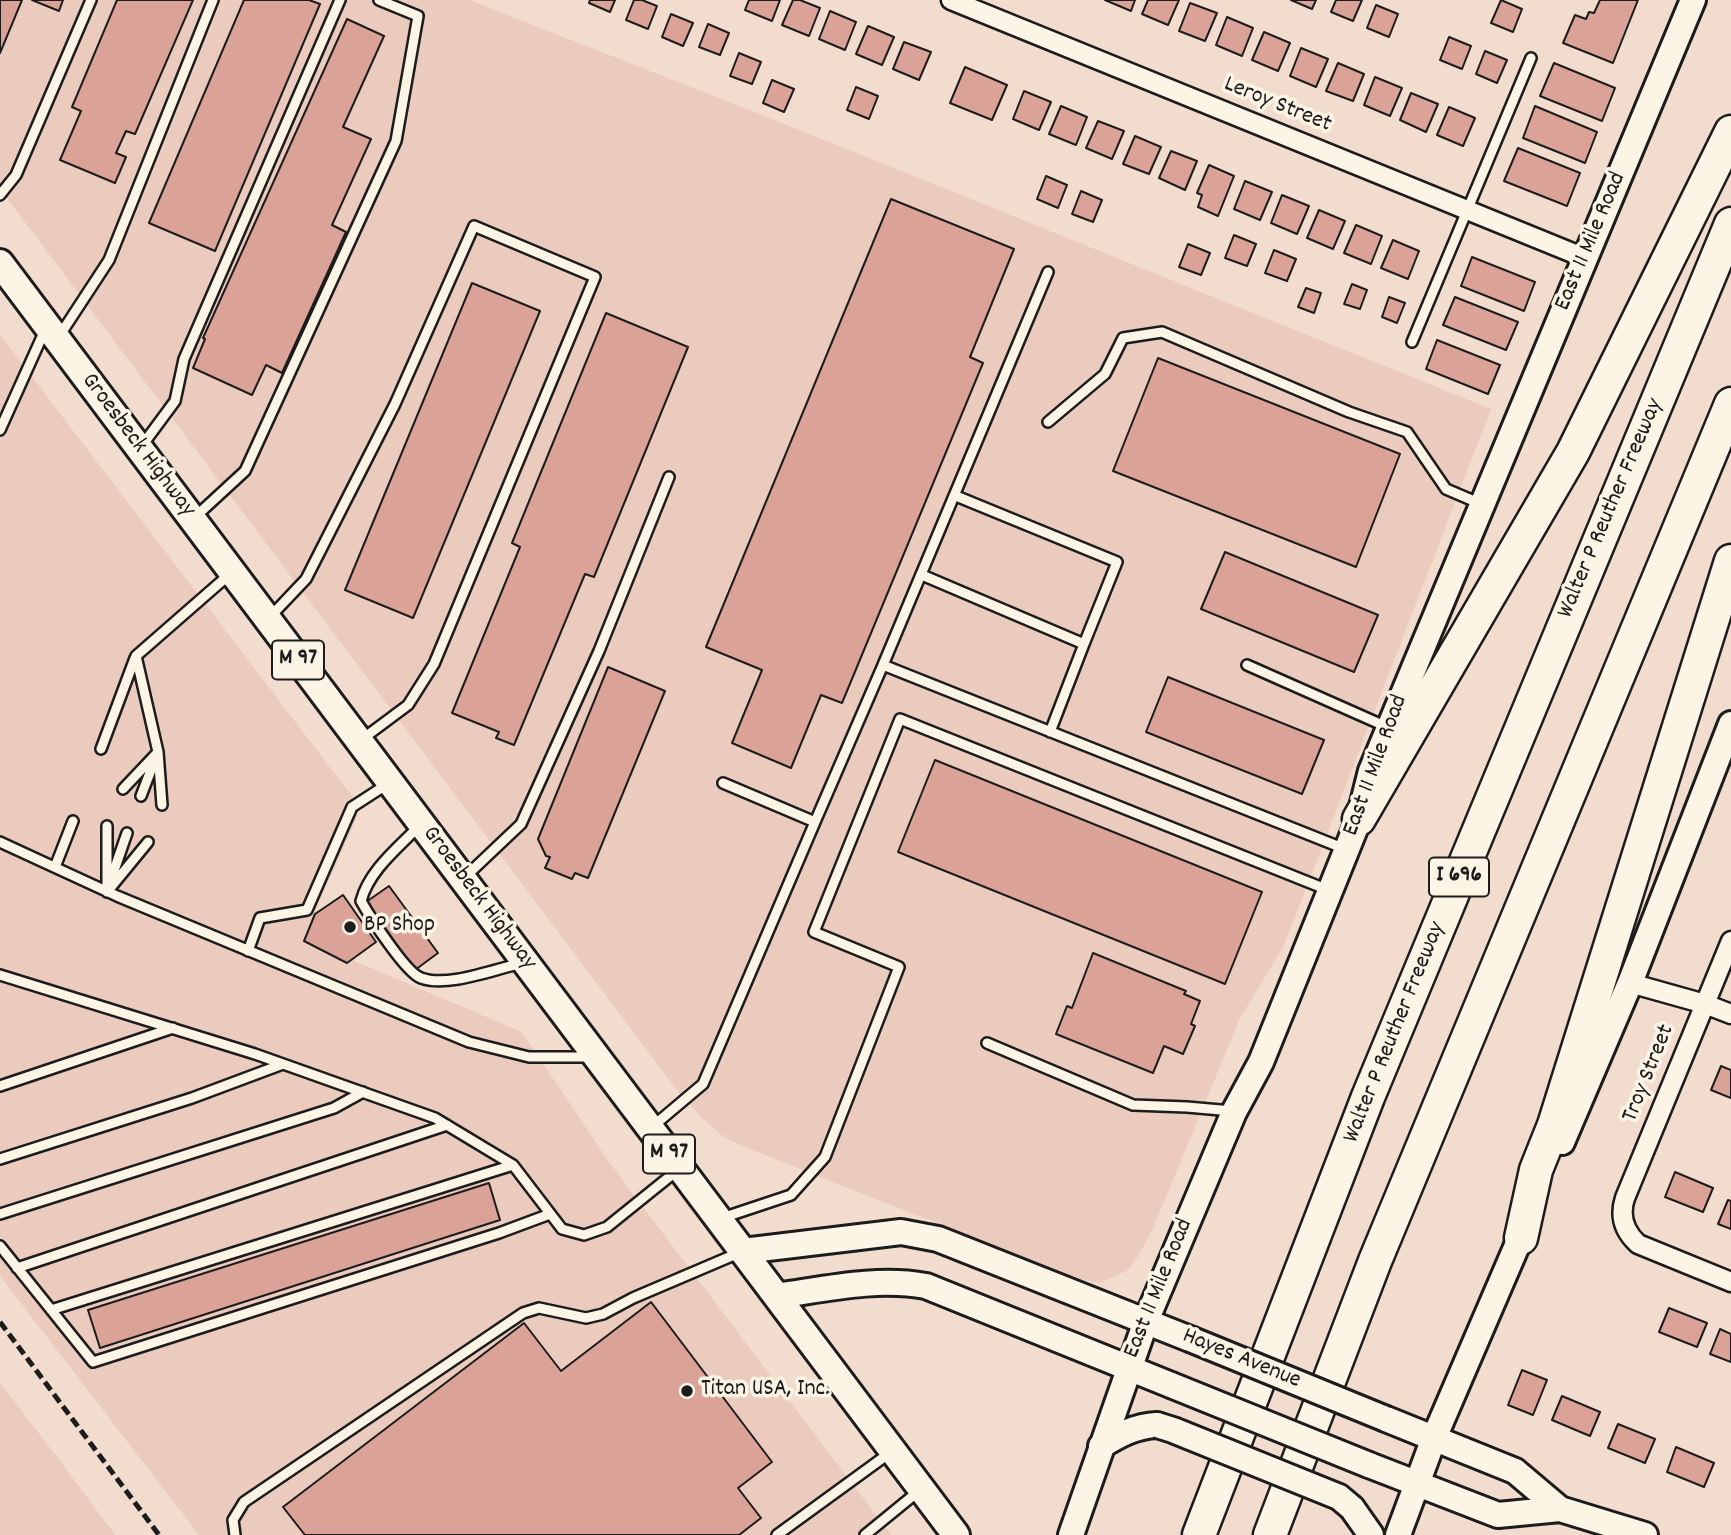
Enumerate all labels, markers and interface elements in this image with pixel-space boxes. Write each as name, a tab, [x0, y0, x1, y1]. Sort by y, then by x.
street label: Leroy Street	[1219, 71, 1335, 141]
street label: East 11 Mile Road	[1550, 168, 1634, 316]
street label: Groesbeck Highway	[73, 368, 201, 524]
street label: Walter P Reuther Freeway	[1553, 395, 1671, 623]
road number: M 97	[272, 640, 324, 680]
street label: East 11 Mile Road	[1338, 692, 1416, 840]
street label: Groesbeck Highway	[414, 821, 542, 977]
road number: I 696	[1429, 858, 1489, 897]
place label: BP Shop	[364, 913, 435, 941]
street label: Walter P Reuther Freeway	[1339, 918, 1453, 1148]
marker: BP Shop	[342, 919, 358, 935]
street label: Troy Street	[1617, 1021, 1683, 1127]
road number: M 97	[643, 1134, 695, 1174]
street label: East 11 Mile Road	[1119, 1215, 1201, 1363]
street label: Hayes Avenue	[1178, 1323, 1304, 1397]
place label: Titan USA, Inc.	[701, 1377, 829, 1405]
marker: Titan USA, Inc.	[679, 1383, 695, 1399]

